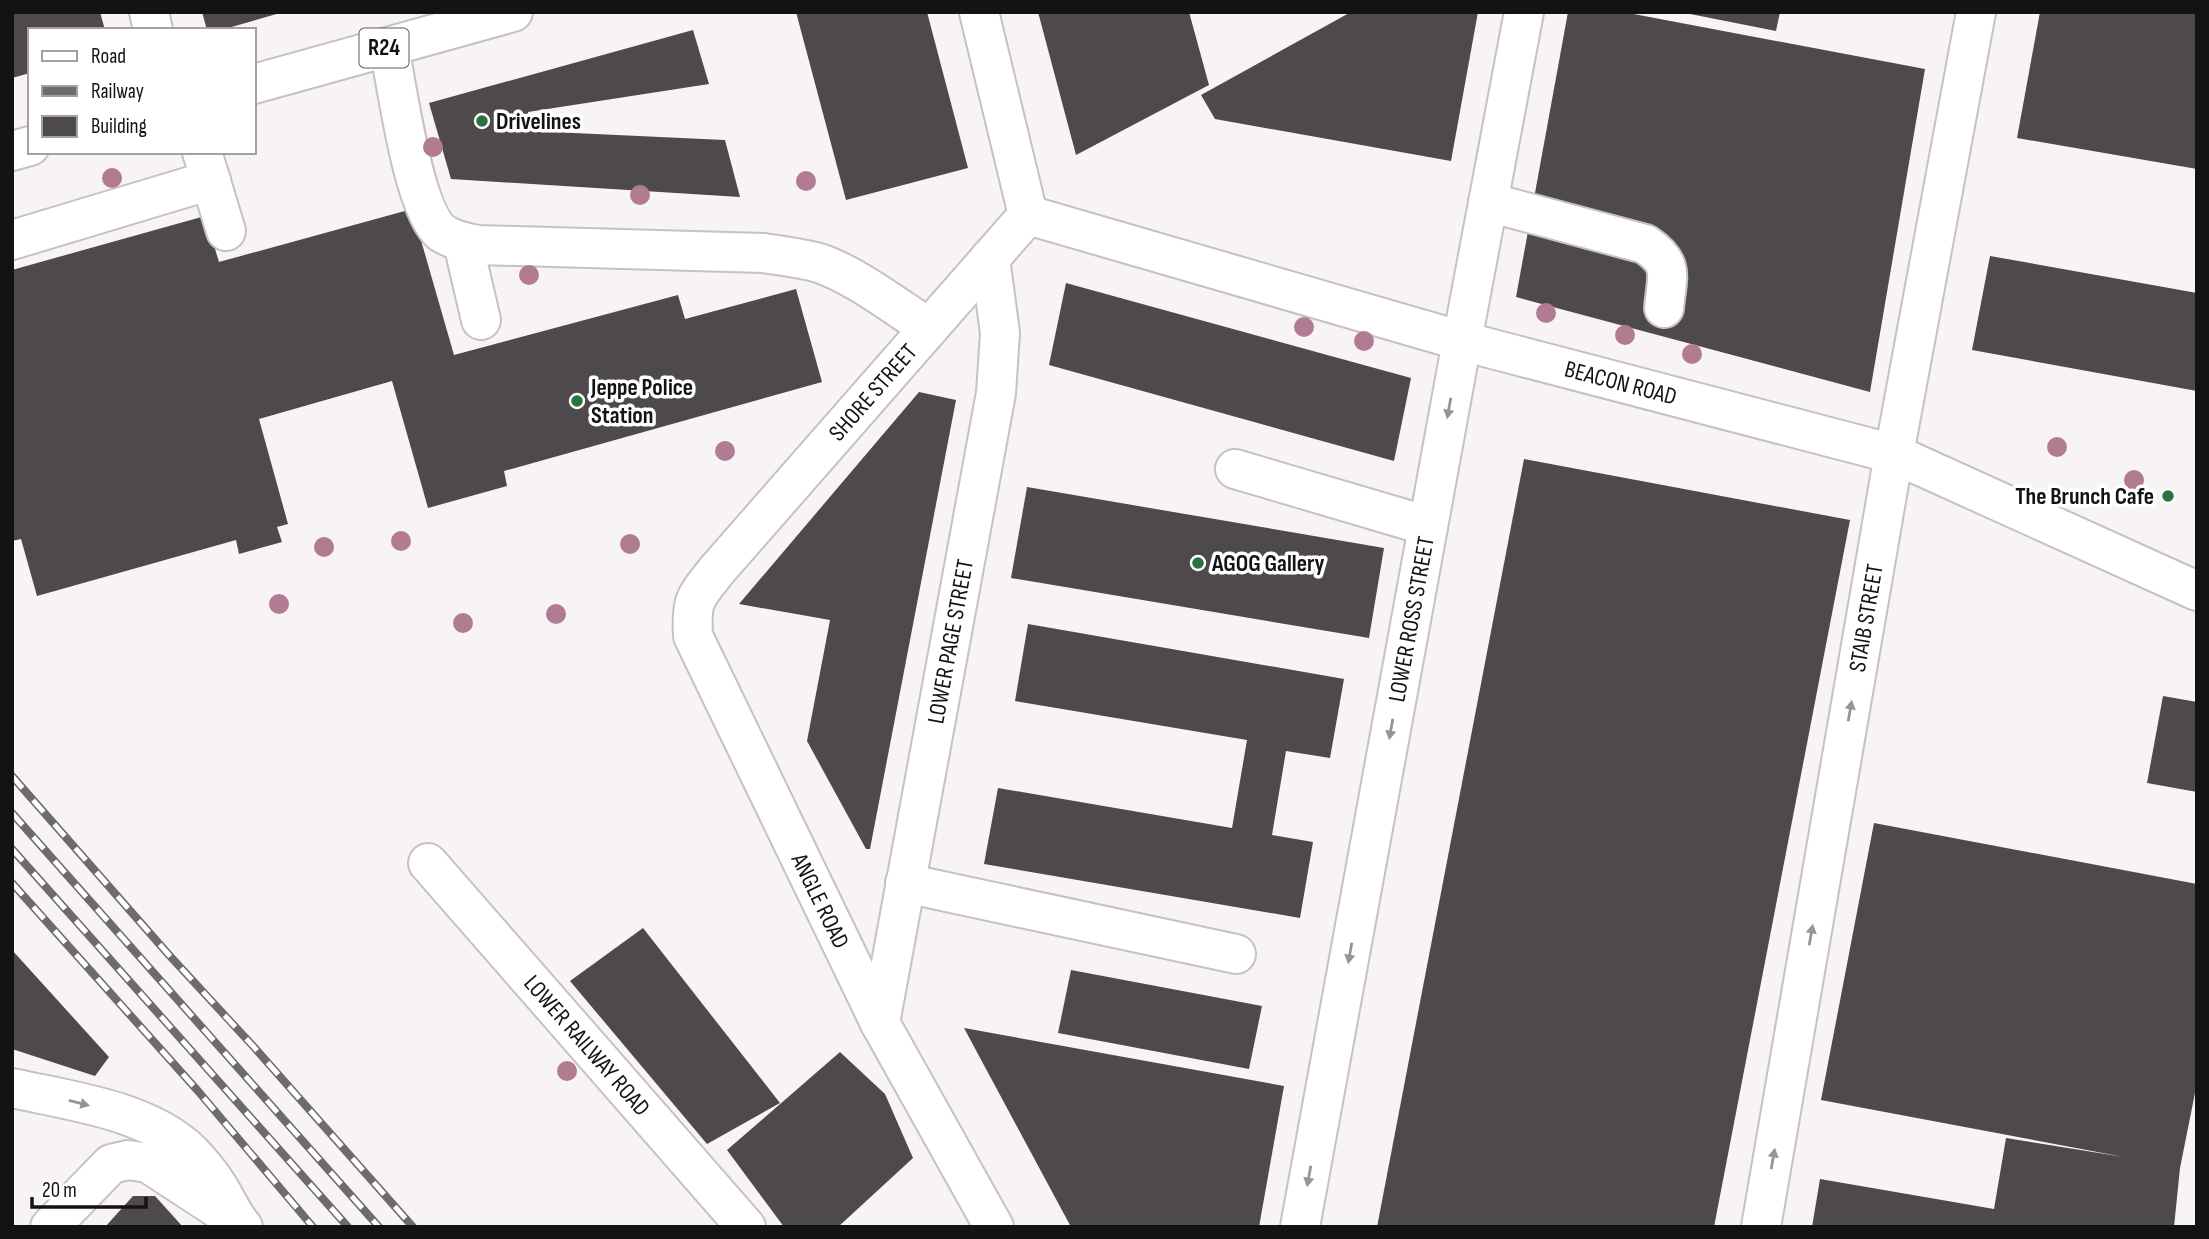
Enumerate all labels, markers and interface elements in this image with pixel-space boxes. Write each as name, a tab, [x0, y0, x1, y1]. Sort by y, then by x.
legend	[28, 28, 256, 154]
road number: R24	[360, 28, 408, 68]
text: Road	[91, 44, 126, 69]
text: Railway	[91, 79, 144, 104]
place label: Drivelines	[496, 107, 581, 136]
marker: Drivelines	[474, 113, 490, 129]
text: Building	[91, 114, 147, 139]
street label: SHORE STREET	[822, 338, 923, 447]
street label: BEACON ROAD	[1562, 354, 1680, 411]
place label: Jeppe Police Station	[590, 373, 693, 430]
marker: Jeppe Police Station	[569, 393, 585, 409]
one-way arrow	[1444, 398, 1455, 420]
place label: The Brunch Cafe	[2015, 482, 2154, 511]
marker: The Brunch Cafe	[2160, 488, 2176, 504]
street label: LOWER ROSS STREET	[1382, 534, 1441, 704]
place label: AGOG Gallery	[1211, 549, 1325, 578]
marker: AGOG Gallery	[1190, 555, 1206, 571]
street label: LOWER PAGE STREET	[921, 557, 980, 726]
street label: STAIB STREET	[1842, 562, 1889, 674]
one-way arrow	[1845, 700, 1856, 722]
one-way arrow	[1385, 718, 1396, 740]
street label: ANGLE ROAD	[784, 848, 855, 953]
one-way arrow	[1806, 924, 1817, 946]
one-way arrow	[1344, 942, 1355, 964]
street label: LOWER RAILWAY ROAD	[518, 969, 657, 1122]
one-way arrow	[68, 1097, 90, 1108]
one-way arrow	[1768, 1148, 1779, 1170]
one-way arrow	[1304, 1165, 1315, 1187]
scale bar	[32, 1166, 145, 1210]
text: 20 m	[42, 1178, 77, 1203]

